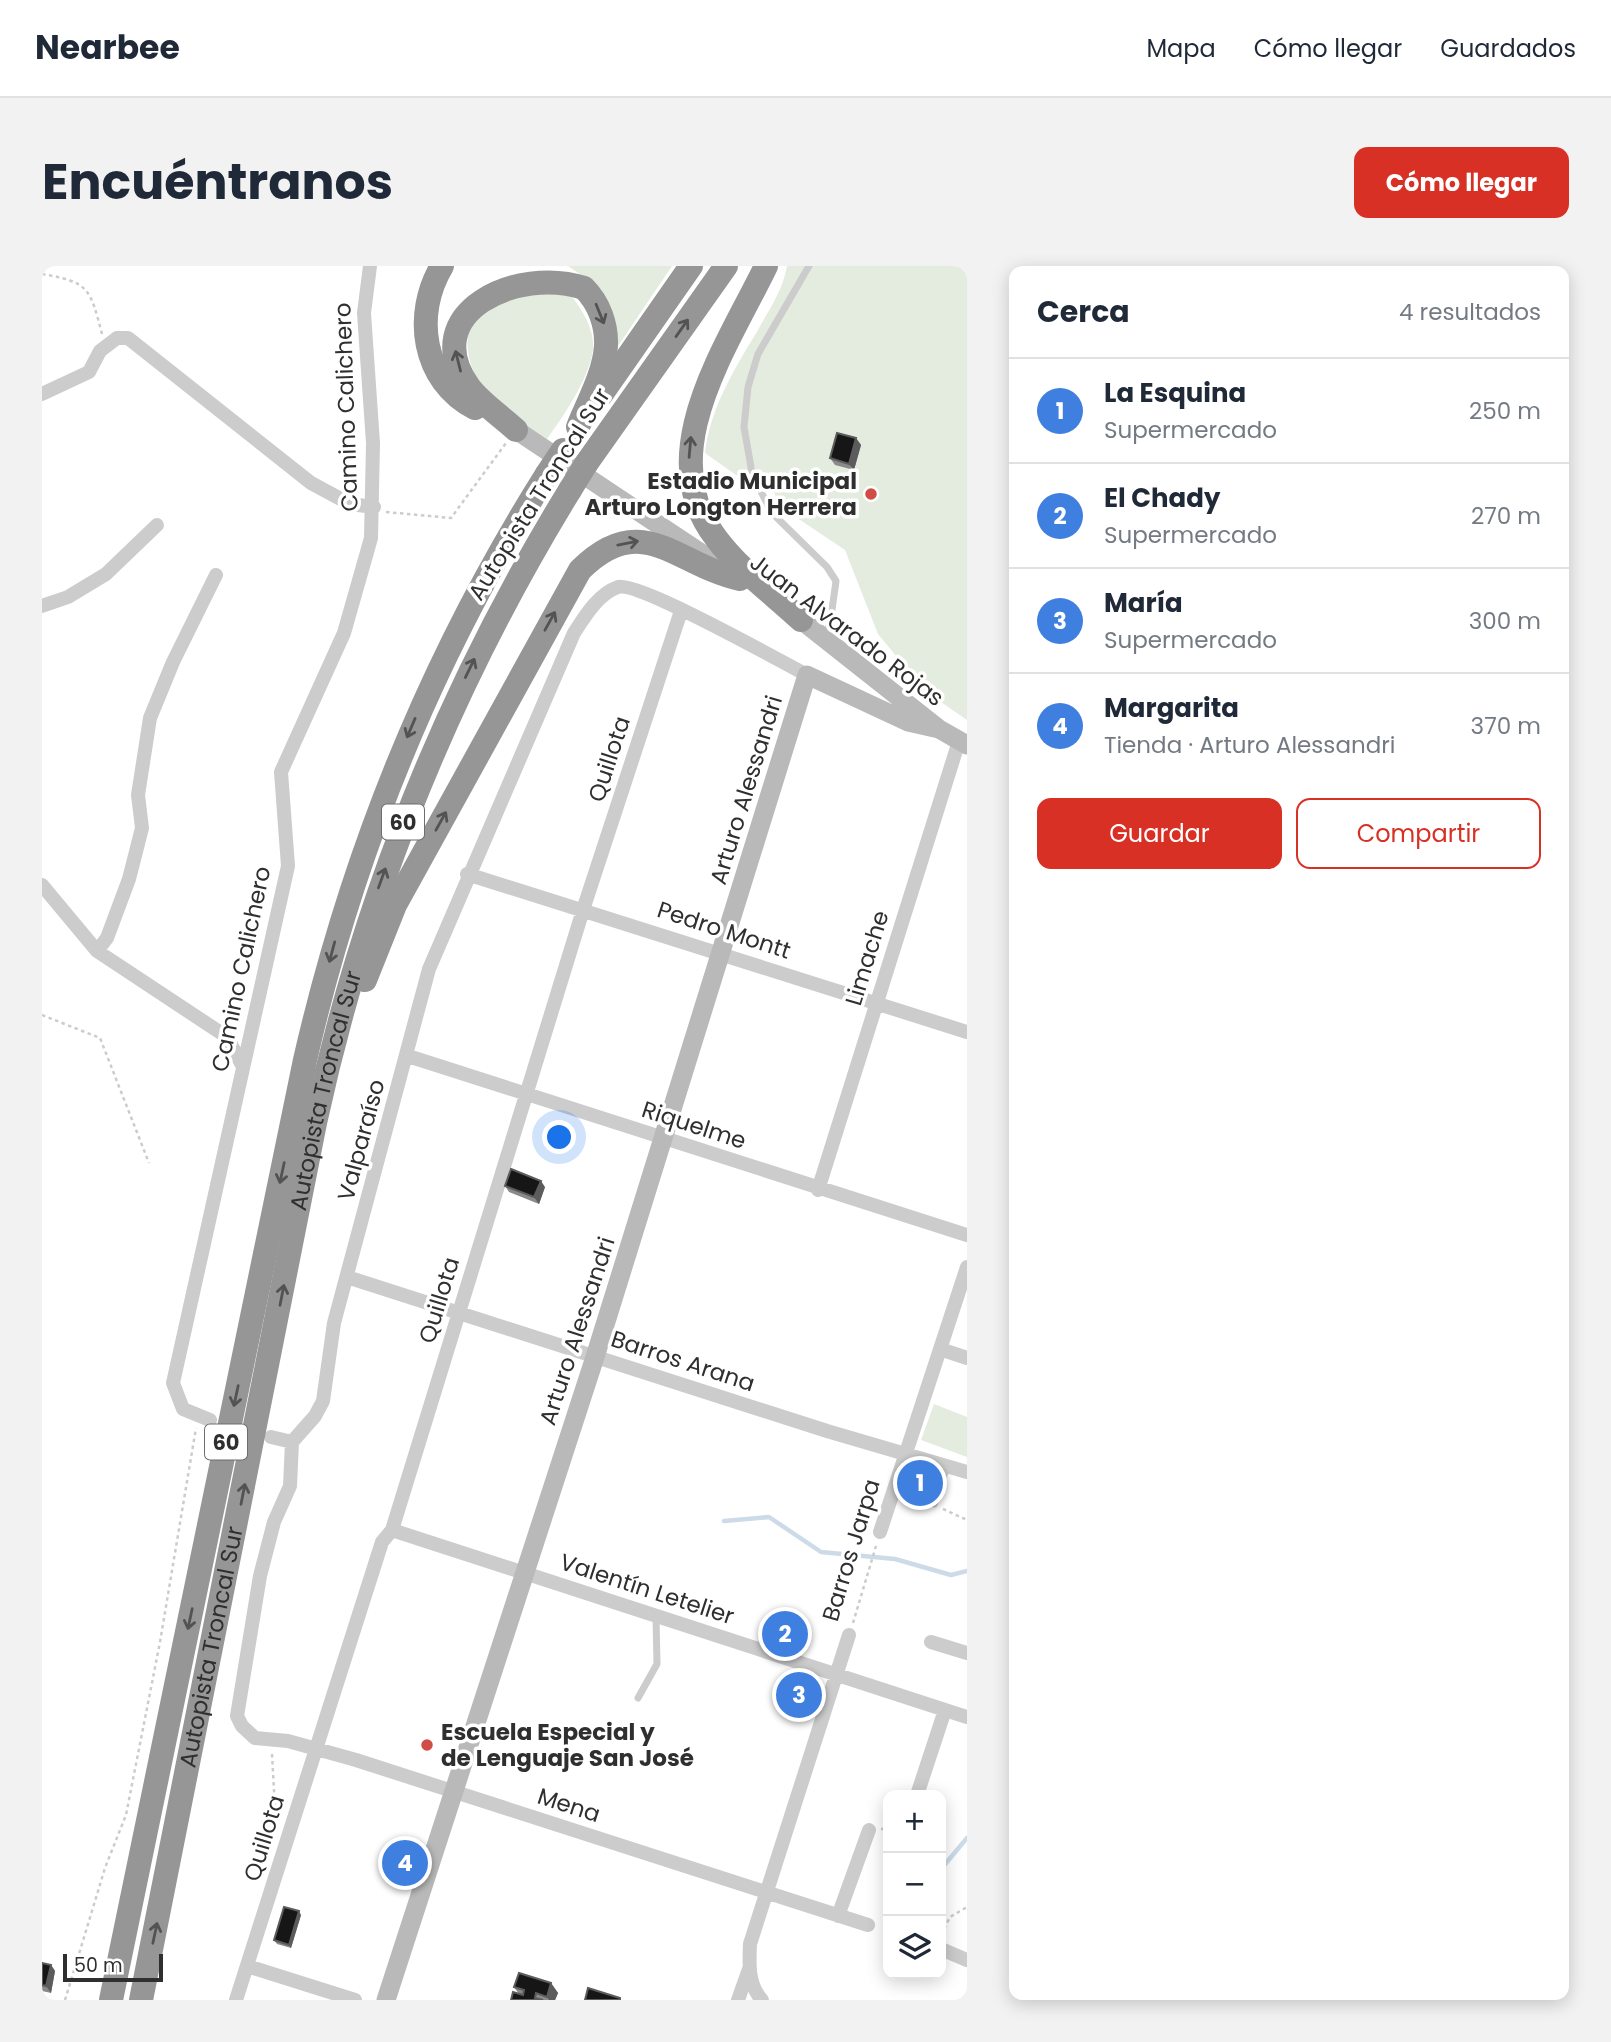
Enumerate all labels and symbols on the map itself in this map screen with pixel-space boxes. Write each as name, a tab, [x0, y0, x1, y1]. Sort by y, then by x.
street label: Camino Calichero	[326, 302, 366, 512]
one-way arrow	[594, 303, 607, 324]
one-way arrow	[675, 319, 689, 338]
one-way arrow	[451, 350, 464, 372]
street label: Autopista Troncal Sur	[460, 382, 618, 606]
one-way arrow	[684, 436, 697, 459]
place label: Estadio Municipal Arturo Longton Herrera	[585, 465, 857, 523]
marker: Estadio Municipal Arturo Longton Herrera	[863, 486, 879, 502]
one-way arrow	[616, 536, 639, 550]
street label: Juan Alvarado Rojas	[743, 546, 951, 714]
one-way arrow	[544, 612, 558, 632]
one-way arrow	[463, 658, 477, 679]
street label: Arturo Alessandri	[702, 692, 790, 888]
street label: Quillota	[580, 712, 638, 806]
one-way arrow	[403, 717, 416, 738]
road number: 60	[382, 804, 424, 840]
one-way arrow	[435, 811, 448, 832]
street label: Camino Calichero	[204, 863, 278, 1075]
one-way arrow	[377, 867, 389, 889]
street label: Pedro Montt	[653, 893, 795, 967]
street label: Limache	[837, 907, 897, 1009]
one-way arrow	[324, 940, 337, 962]
street label: Autopista Troncal Sur	[282, 967, 369, 1213]
street label: Valparaíso	[329, 1076, 393, 1204]
street label: Riquelme	[638, 1093, 750, 1157]
your location	[542, 1120, 576, 1154]
one-way arrow	[274, 1161, 288, 1184]
street label: Arturo Alessandri	[531, 1233, 623, 1429]
street label: Quillota	[411, 1253, 467, 1347]
one-way arrow	[276, 1284, 290, 1307]
street label: Barros Arana	[607, 1323, 759, 1399]
one-way arrow	[228, 1384, 242, 1407]
road number: 60	[205, 1424, 247, 1460]
pin: 1	[897, 1457, 943, 1509]
street label: Barros Jarpa	[814, 1475, 888, 1625]
one-way arrow	[237, 1483, 250, 1506]
street label: Autopista Troncal Sur	[171, 1523, 251, 1770]
street label: Valentín Letelier	[556, 1546, 738, 1632]
one-way arrow	[182, 1607, 196, 1630]
pin: 2	[762, 1608, 808, 1660]
pin: 3	[776, 1669, 822, 1721]
place label: Escuela Especial y de Lenguaje San José	[441, 1716, 694, 1774]
marker: Escuela Especial y de Lenguaje San José	[419, 1737, 435, 1753]
street label: Mena	[533, 1780, 605, 1830]
street label: Quillota	[236, 1791, 292, 1885]
pin: 4	[382, 1837, 428, 1889]
one-way arrow	[148, 1922, 162, 1945]
scale bar	[63, 1951, 163, 1983]

